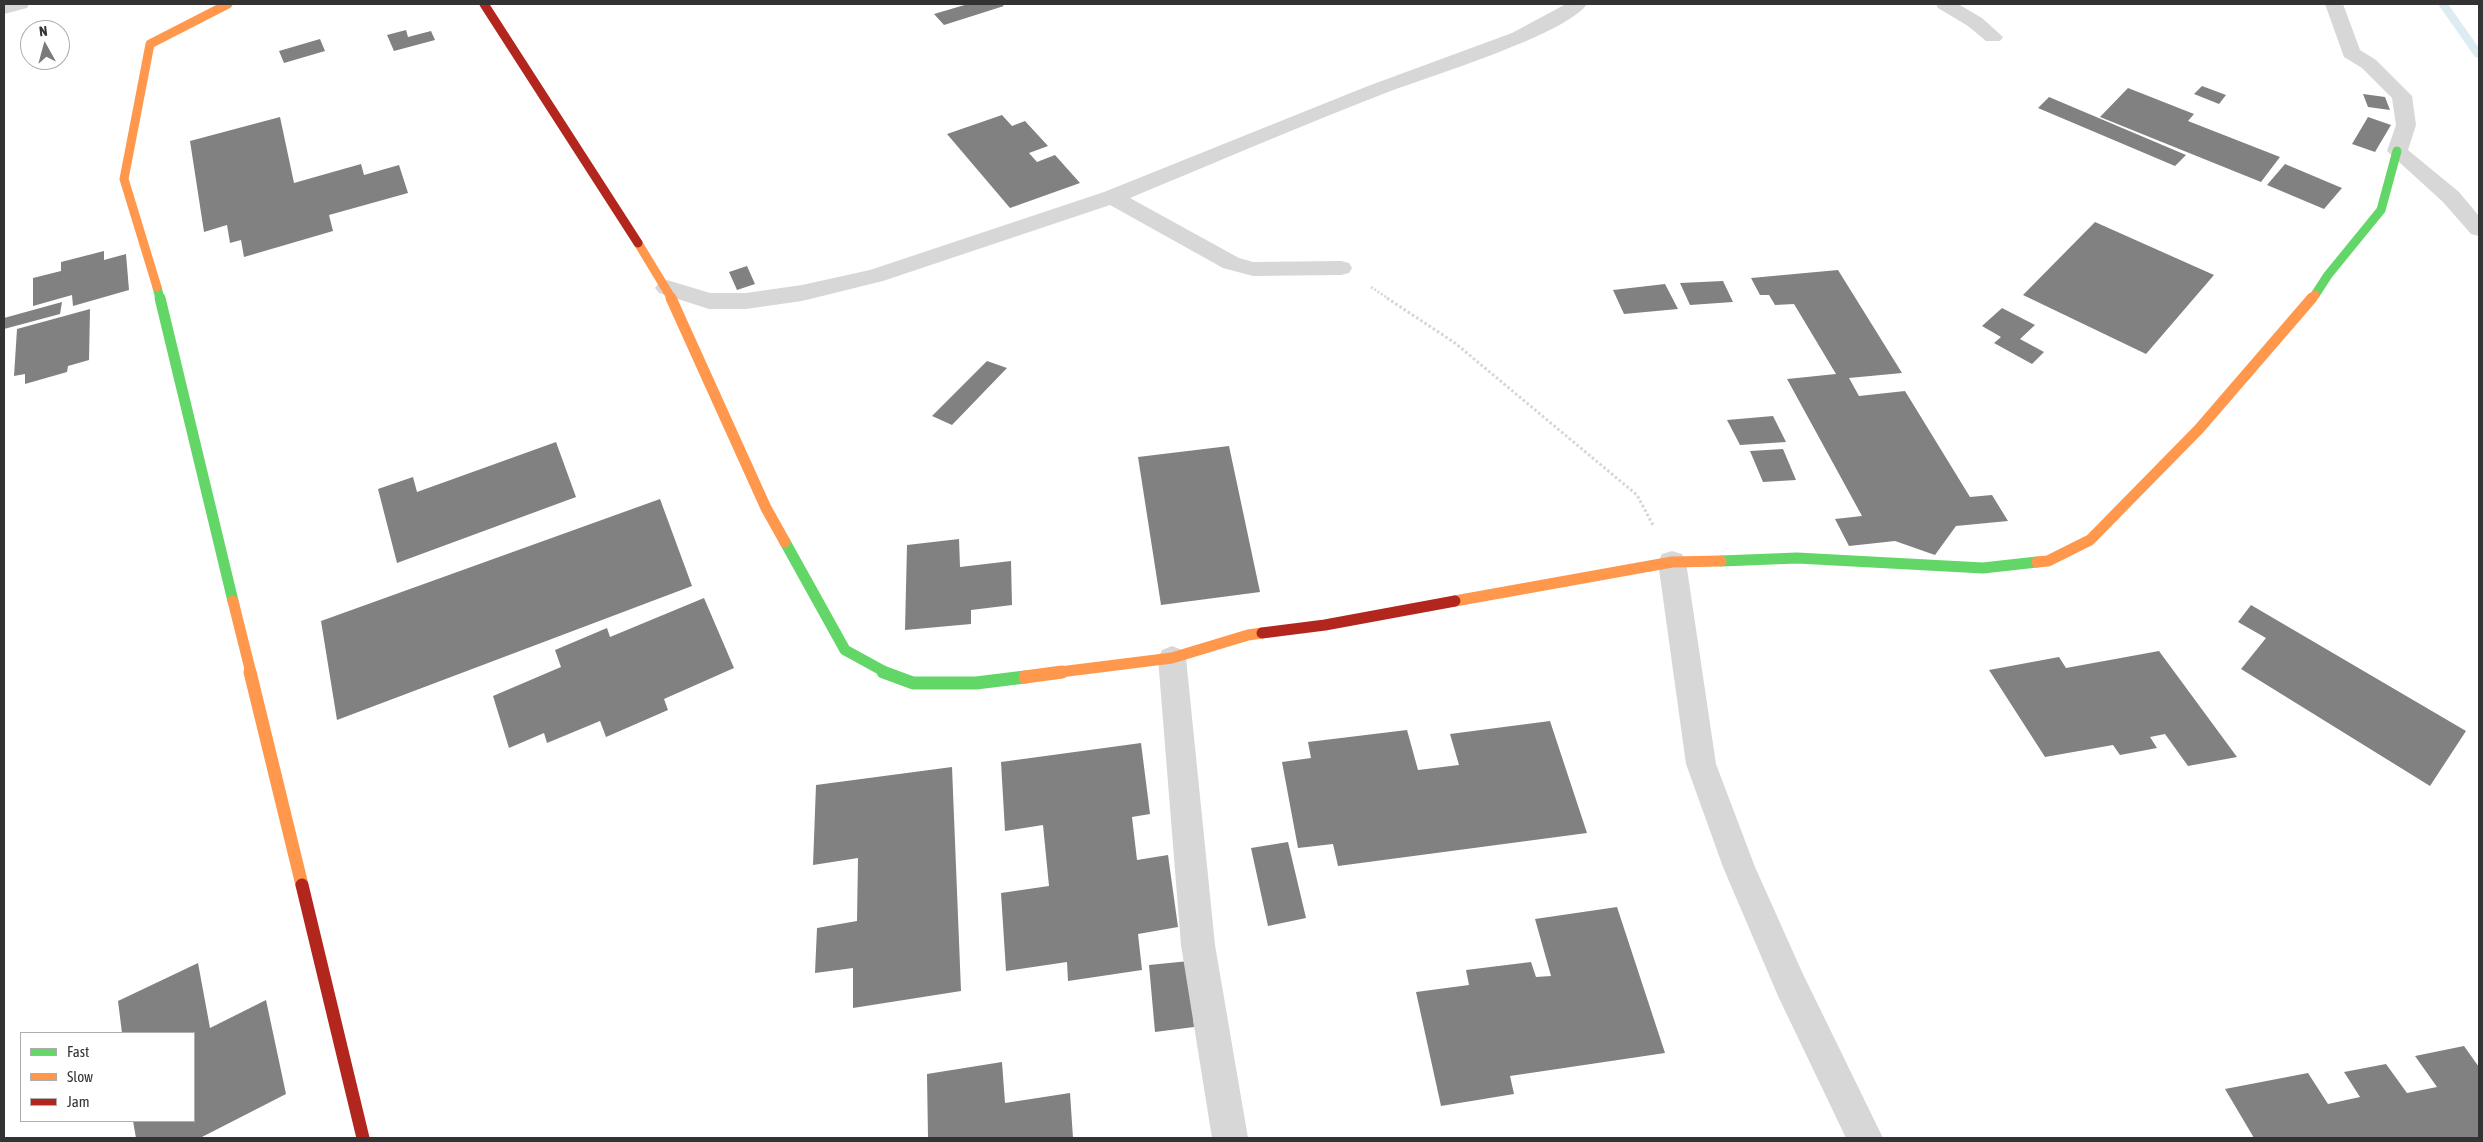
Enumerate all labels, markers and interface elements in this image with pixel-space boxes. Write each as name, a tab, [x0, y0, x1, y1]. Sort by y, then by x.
north arrow	[20, 20, 70, 70]
text: N	[38, 23, 48, 40]
legend	[20, 1032, 195, 1122]
text: Fast	[67, 1043, 89, 1060]
text: Slow	[67, 1068, 93, 1085]
text: Jam	[67, 1093, 90, 1110]

